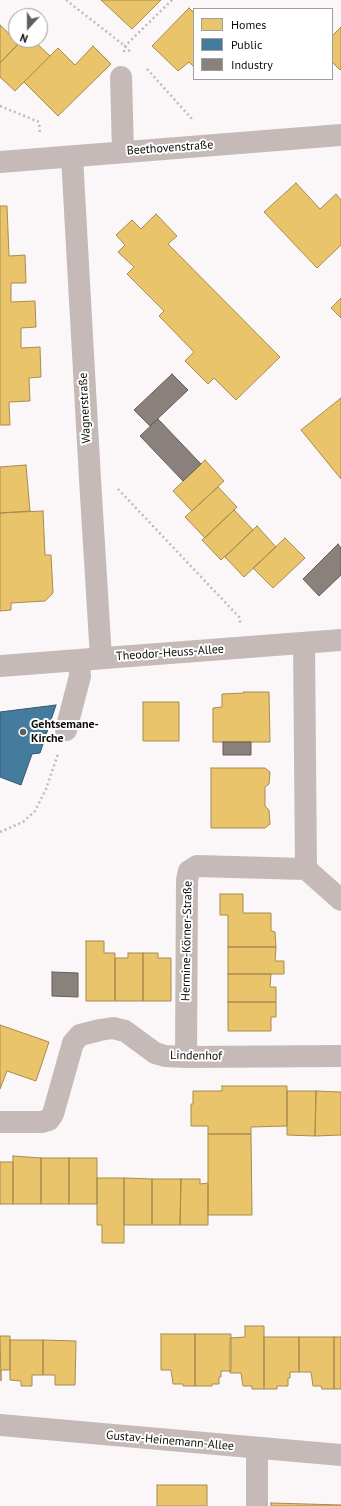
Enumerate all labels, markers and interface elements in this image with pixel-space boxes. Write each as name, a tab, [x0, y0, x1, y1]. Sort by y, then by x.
north arrow	[8, 8, 48, 48]
legend	[193, 8, 333, 80]
text: Homes	[231, 17, 266, 32]
text: N	[18, 30, 30, 46]
text: Public	[231, 37, 262, 52]
text: Industry	[231, 57, 273, 72]
street label: Beethovenstraße	[126, 138, 214, 158]
street label: Wagnerstraße	[76, 372, 94, 444]
street label: Theodor-Heuss-Allee	[116, 642, 224, 664]
place label: Gehtsemane- Kirche	[31, 718, 99, 746]
marker: Gehtsemane- Kirche	[18, 727, 28, 737]
street label: Hermine-Körner-Straße	[179, 881, 195, 1001]
street label: Lindenhof	[170, 1048, 222, 1064]
street label: Gustav-Heinemann-Allee	[105, 1428, 235, 1454]

